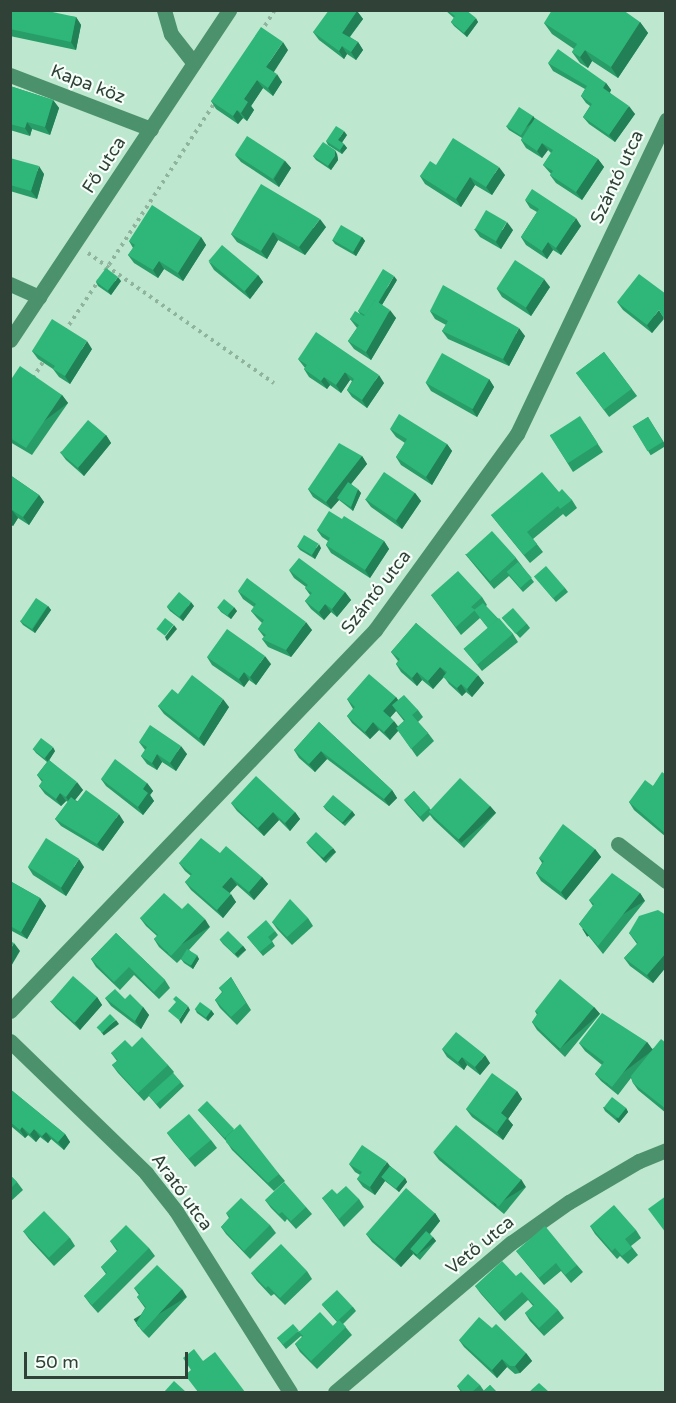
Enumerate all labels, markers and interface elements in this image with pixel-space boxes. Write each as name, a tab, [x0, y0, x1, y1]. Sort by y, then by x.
street label: Kapa köz	[48, 60, 128, 108]
street label: Szántó utca	[586, 127, 648, 227]
street label: Fő utca	[78, 133, 130, 197]
street label: Szántó utca	[336, 546, 416, 638]
street label: Arató utca	[147, 1149, 217, 1235]
street label: Vető utca	[442, 1211, 518, 1279]
scale bar	[27, 1340, 190, 1378]
text: 50 m	[35, 1351, 79, 1373]

